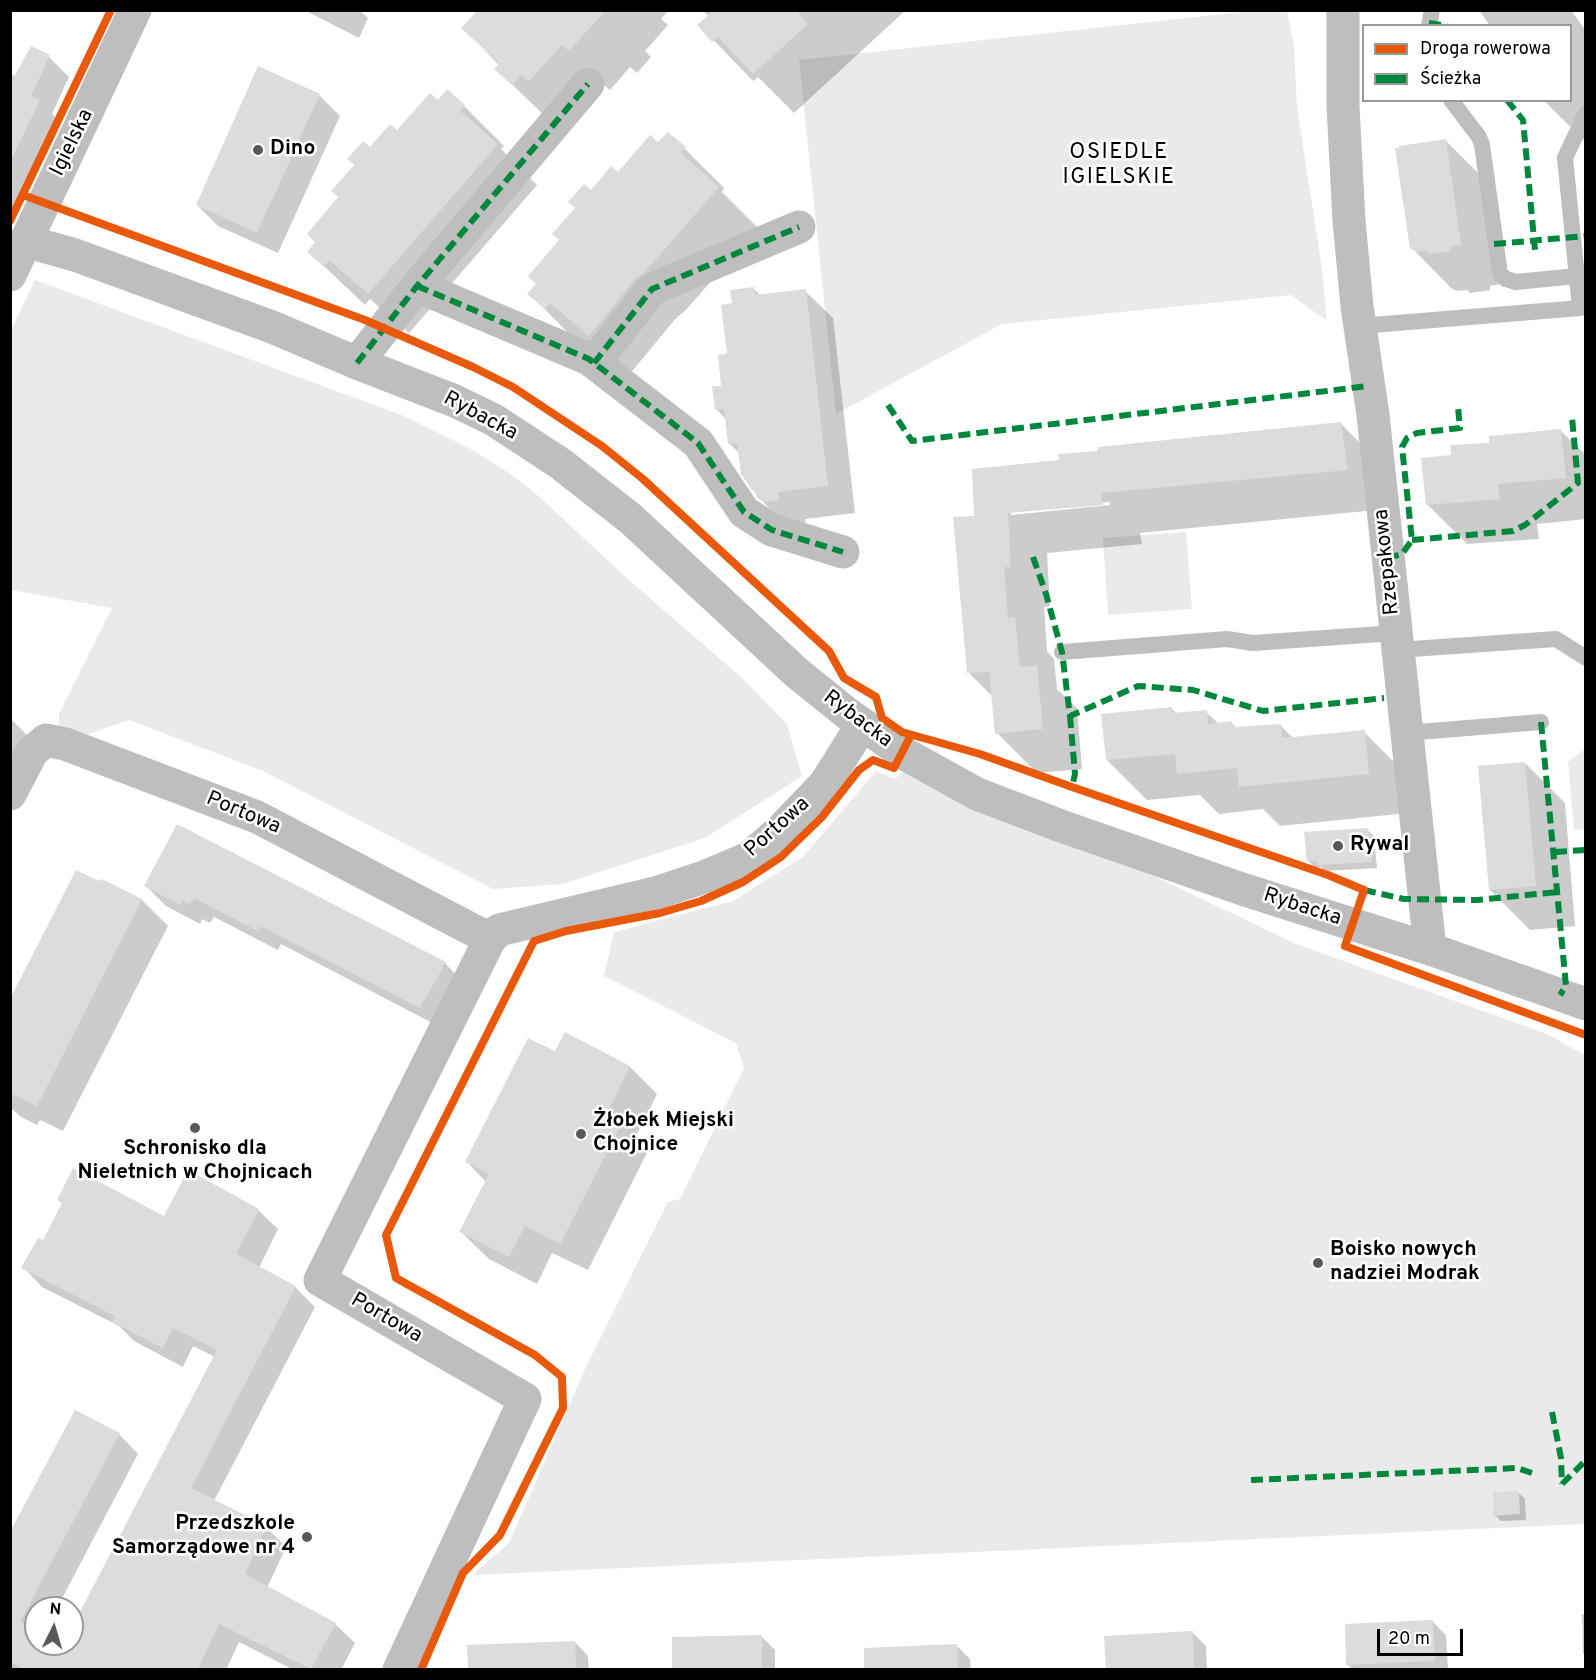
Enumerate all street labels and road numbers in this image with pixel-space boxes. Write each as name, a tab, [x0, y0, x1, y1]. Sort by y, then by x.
street label: Igielska	[46, 105, 100, 181]
street label: Rybacka	[439, 387, 521, 447]
street label: Rzepakowa	[1370, 508, 1406, 616]
street label: Rybacka	[817, 686, 897, 754]
street label: Portowa	[202, 787, 284, 841]
street label: Portowa	[740, 792, 816, 864]
street label: Rybacka	[1260, 884, 1344, 932]
street label: Portowa	[346, 1288, 426, 1350]

